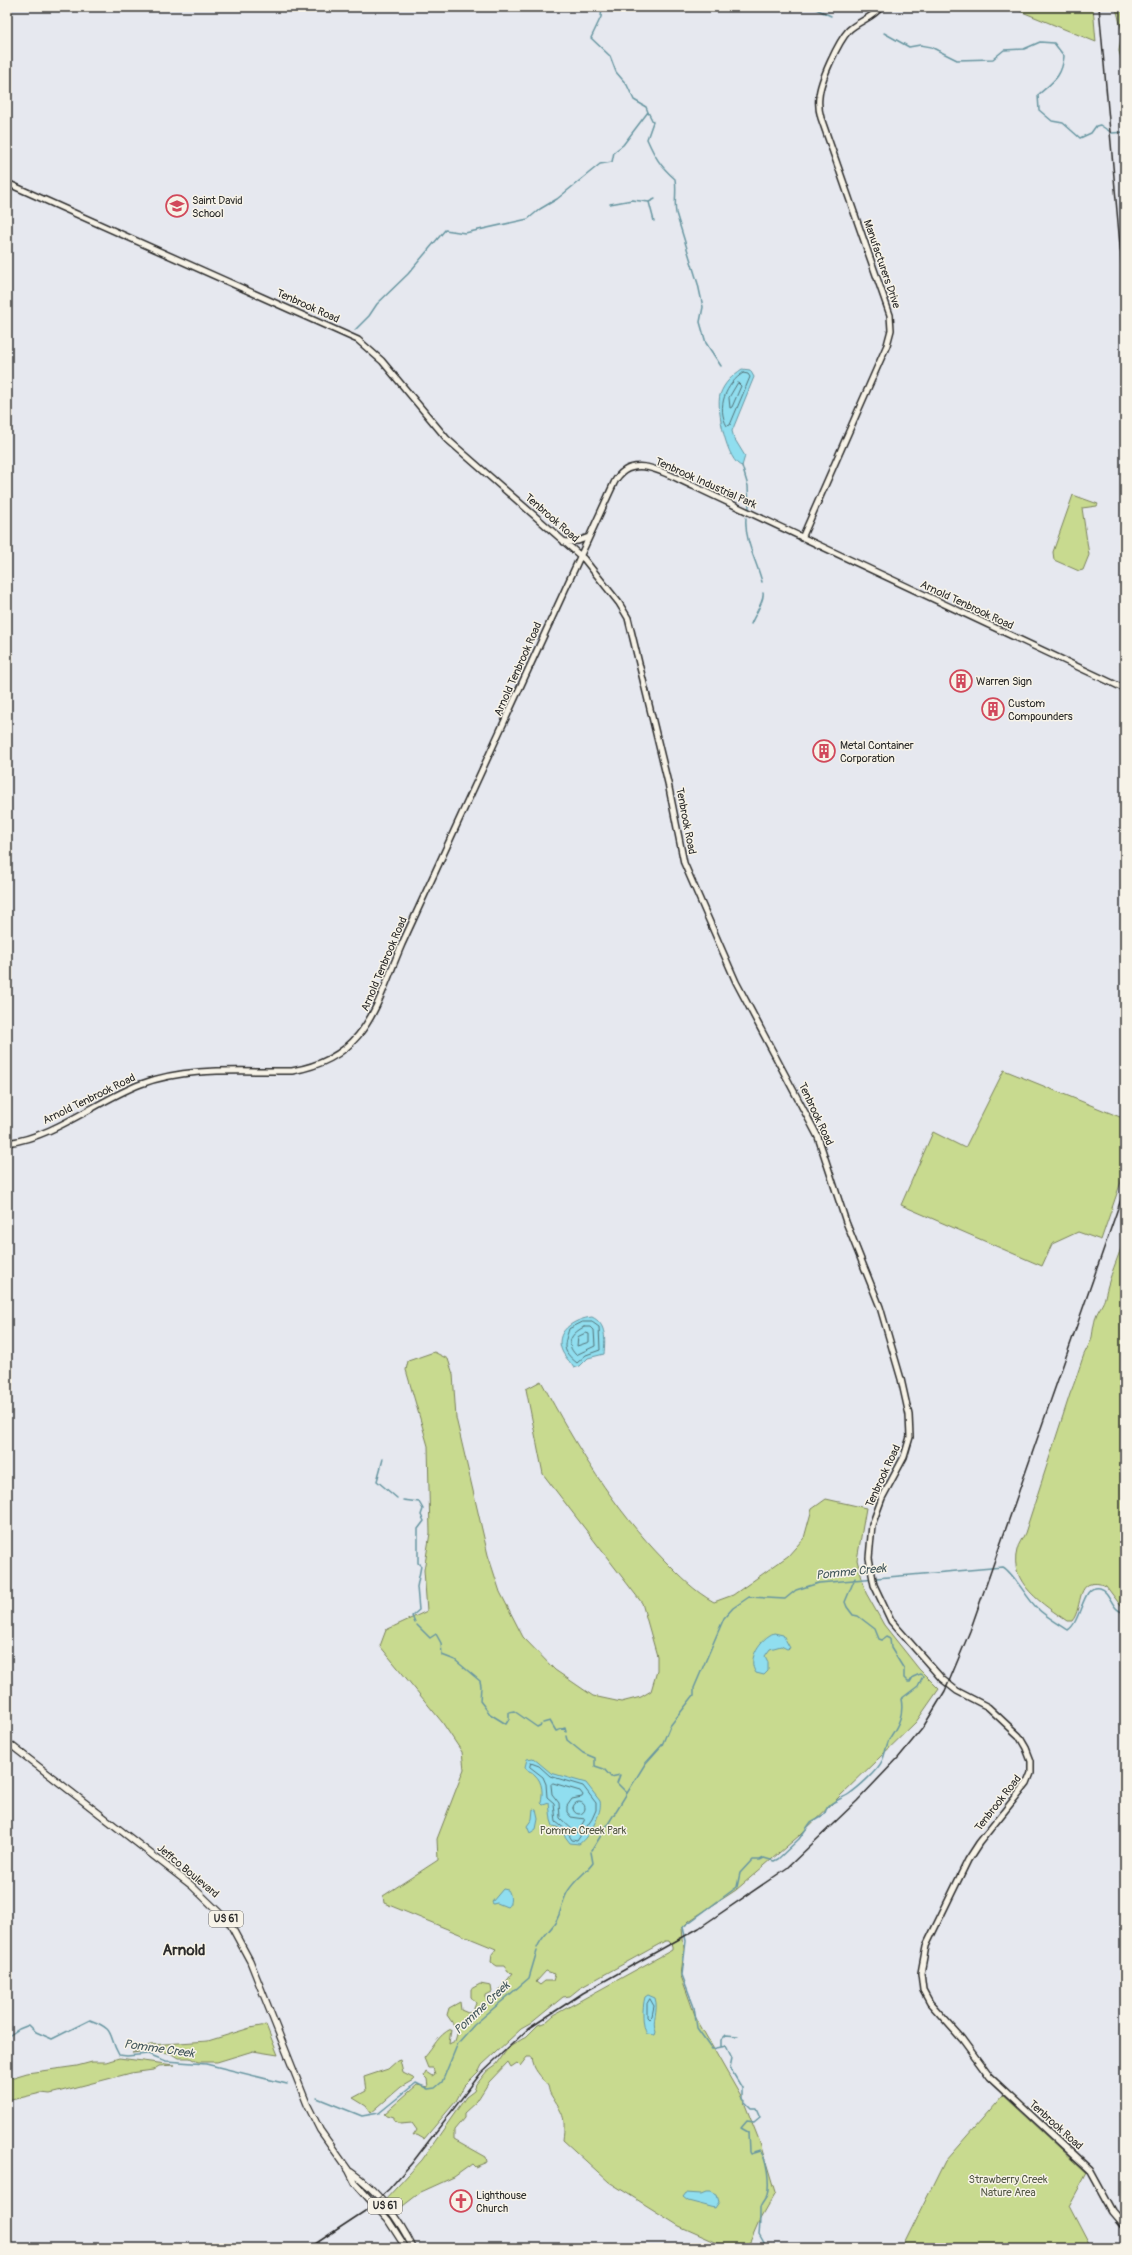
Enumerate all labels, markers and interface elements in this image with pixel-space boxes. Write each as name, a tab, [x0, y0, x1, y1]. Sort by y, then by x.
school or university icon: Saint David School	[164, 193, 190, 219]
place label: Saint David School	[192, 194, 243, 220]
street label: Manufacturers Drive	[861, 218, 903, 311]
street label: Tenbrook Road	[274, 286, 342, 326]
street label: Tenbrook Industrial Park	[653, 455, 759, 511]
street label: Tenbrook Road	[522, 491, 582, 545]
street label: Arnold Tenbrook Road	[918, 578, 1016, 632]
street label: Arnold Tenbrook Road	[491, 620, 545, 718]
building icon: Warren Sign	[948, 668, 974, 694]
place label: Warren Sign	[976, 675, 1032, 688]
building icon: Custom Compounders	[980, 696, 1006, 722]
place label: Custom Compounders	[1008, 697, 1073, 723]
building icon: Metal Container Corporation	[811, 738, 837, 764]
place label: Metal Container Corporation	[840, 739, 914, 765]
street label: Tenbrook Road	[673, 787, 699, 855]
street label: Arnold Tenbrook Road	[358, 915, 410, 1013]
street label: Arnold Tenbrook Road	[41, 1071, 137, 1127]
street label: Tenbrook Road	[796, 1081, 836, 1147]
street label: Tenbrook Road	[863, 1443, 903, 1509]
water label: Pomme Creek	[815, 1561, 888, 1583]
street label: Tenbrook Road	[972, 1772, 1024, 1834]
park label: Pomme Creek Park	[540, 1824, 627, 1837]
street label: Jeffco Boulevard	[154, 1841, 222, 1901]
road number: US 61	[209, 1911, 243, 1927]
district label: Arnold	[163, 1941, 205, 1960]
water label: Pomme Creek	[451, 1978, 514, 2038]
water label: Pomme Creek	[123, 2037, 196, 2061]
street label: Tenbrook Road	[1027, 2098, 1085, 2152]
park label: Strawberry Creek Nature Area	[968, 2173, 1048, 2199]
church icon: Lighthouse Church	[448, 2188, 474, 2214]
place label: Lighthouse Church	[476, 2189, 527, 2215]
road number: US 61	[368, 2198, 402, 2214]

